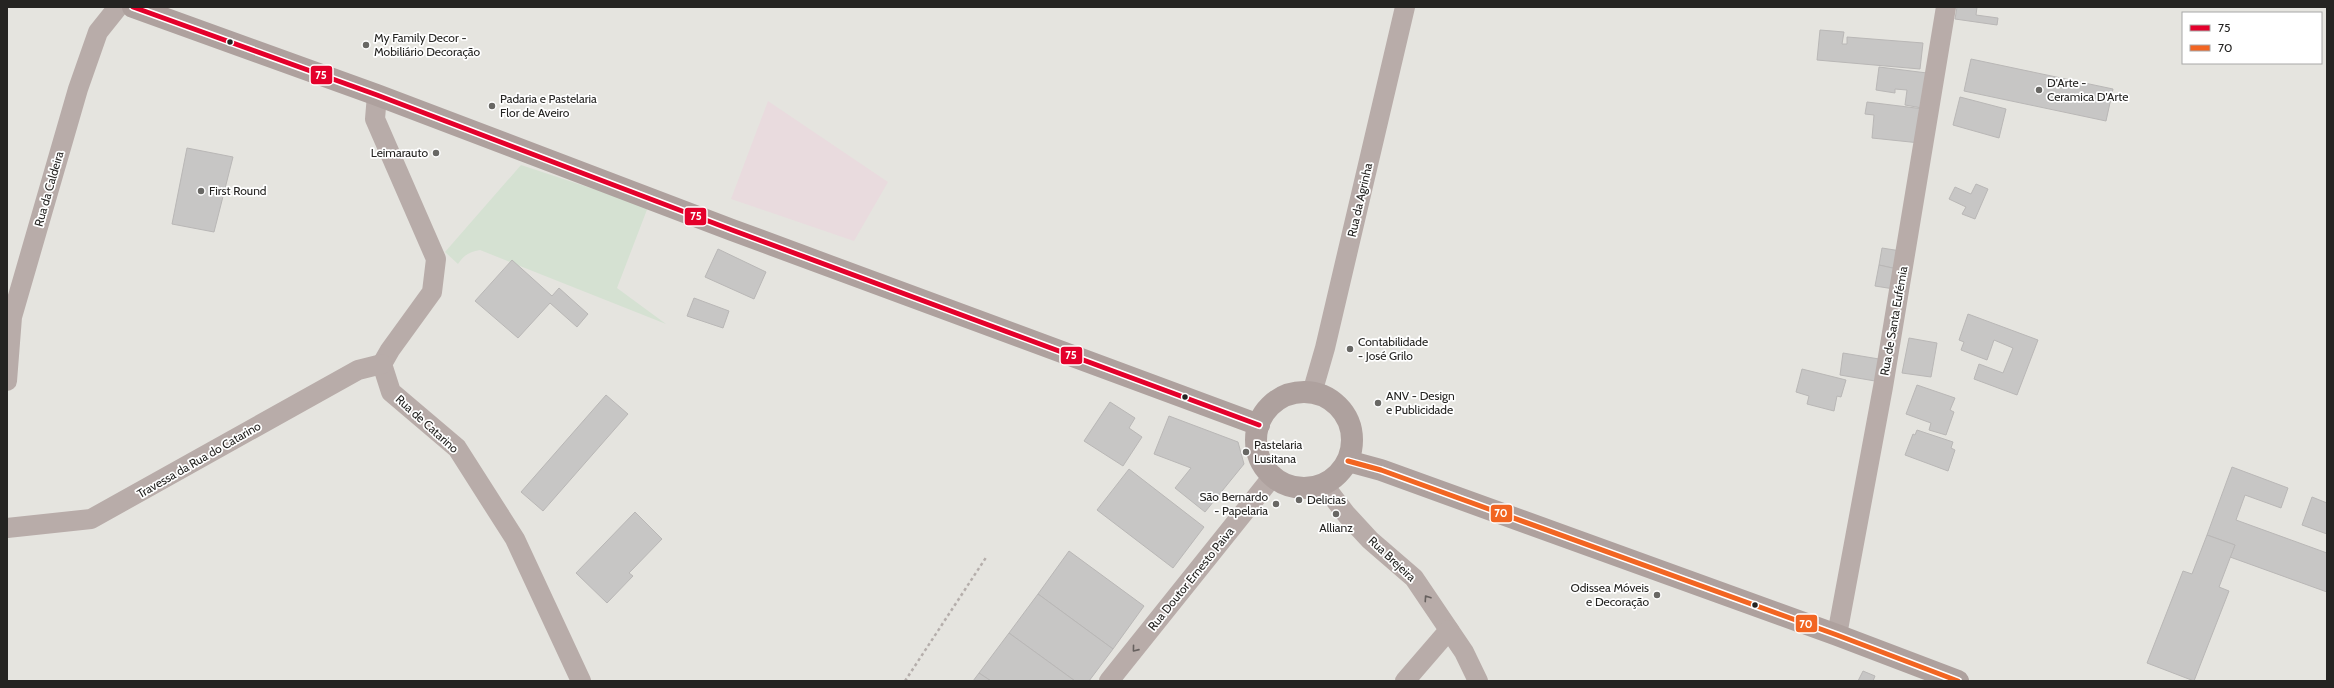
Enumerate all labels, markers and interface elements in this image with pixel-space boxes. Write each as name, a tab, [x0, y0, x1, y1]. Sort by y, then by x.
legend	[2182, 12, 2322, 64]
text: 75	[2218, 20, 2231, 35]
place label: My Family Decor - Mobiliário Decoração	[374, 30, 481, 59]
unlabelled marker	[225, 37, 235, 47]
marker: My Family Decor - Mobiliário Decoração	[361, 40, 371, 50]
text: 70	[2218, 40, 2232, 55]
line badge: 75	[310, 65, 333, 85]
text: 75	[315, 68, 327, 82]
place label: D'Arte - Ceramica D'Arte	[2047, 75, 2128, 104]
marker: D'Arte - Ceramica D'Arte	[2034, 85, 2044, 95]
place label: Padaria e Pastelaria Flor de Aveiro	[500, 91, 597, 120]
marker: Padaria e Pastelaria Flor de Aveiro	[487, 101, 497, 111]
place label: Leimarauto	[371, 145, 428, 160]
marker: Leimarauto	[431, 148, 441, 158]
street label: Rua da Caldeira	[31, 149, 67, 228]
street label: Rua da Agrinha	[1344, 161, 1375, 238]
place label: First Round	[209, 183, 267, 198]
marker: First Round	[196, 186, 206, 196]
line badge: 75	[684, 207, 707, 226]
text: 75	[690, 209, 702, 223]
street label: Rua de Santa Eufémia	[1877, 265, 1911, 377]
place label: Contabilidade - José Grilo	[1358, 334, 1428, 363]
marker: Contabilidade - José Grilo	[1345, 344, 1355, 354]
line badge: 75	[1060, 346, 1083, 365]
text: 75	[1065, 348, 1077, 362]
place label: ANV - Design e Publicidade	[1386, 388, 1455, 417]
street label: Rua de Catarino	[393, 391, 462, 456]
unlabelled marker	[1180, 392, 1190, 402]
marker: ANV - Design e Publicidade	[1373, 398, 1383, 408]
street label: Travessa da Rua do Catarino	[134, 418, 264, 501]
place label: Pastelaria Lusitana	[1254, 437, 1302, 466]
marker: Pastelaria Lusitana	[1241, 447, 1251, 457]
place label: São Bernardo - Papelaria	[1199, 489, 1268, 518]
place label: Delicias	[1307, 492, 1346, 507]
marker: Delicias	[1294, 495, 1304, 505]
marker: São Bernardo - Papelaria	[1271, 499, 1281, 509]
line badge: 70	[1490, 504, 1513, 523]
text: 70	[1494, 506, 1508, 520]
marker: Allianz	[1331, 509, 1341, 519]
place label: Allianz	[1319, 520, 1353, 535]
street label: Rua Doutor Ernesto Paiva	[1144, 524, 1237, 633]
street label: Rua Brejeira	[1365, 533, 1419, 585]
place label: Odissea Móveis e Decoração	[1571, 580, 1649, 609]
marker: Odissea Móveis e Decoração	[1652, 590, 1662, 600]
one-way arrow	[1424, 595, 1432, 602]
unlabelled marker	[1750, 600, 1760, 610]
line badge: 70	[1795, 614, 1818, 633]
text: 70	[1799, 617, 1813, 631]
one-way arrow	[1132, 644, 1139, 651]

